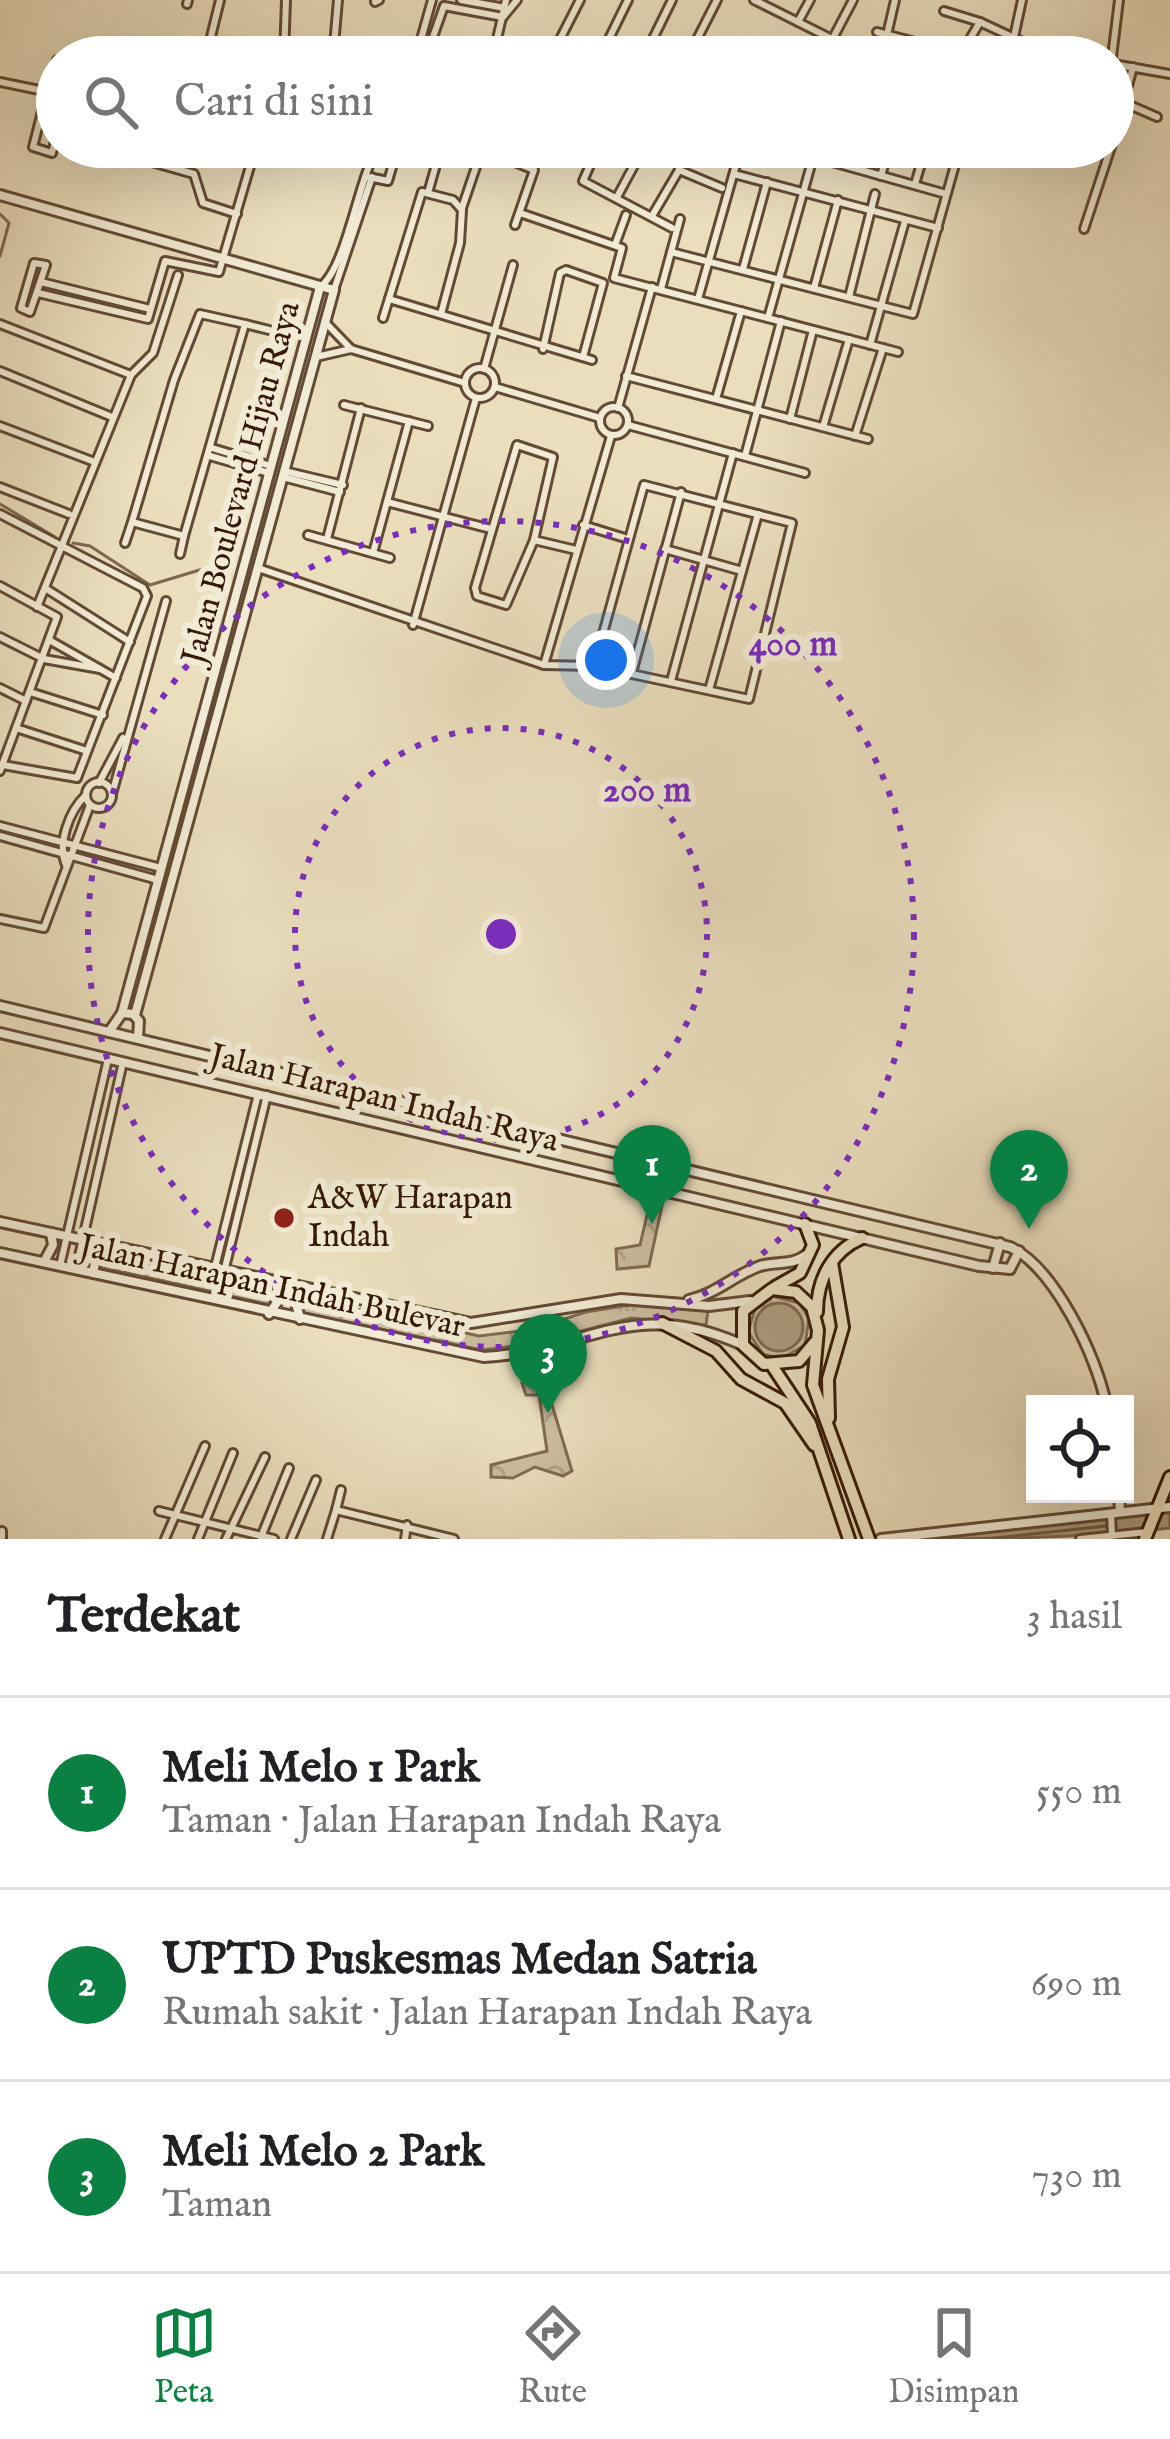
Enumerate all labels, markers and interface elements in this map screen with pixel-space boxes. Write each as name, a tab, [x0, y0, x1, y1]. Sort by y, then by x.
search box	[36, 36, 1134, 168]
icon: search	[78, 69, 144, 135]
text: Cari di sini	[174, 74, 374, 131]
street label: Jalan Boulevard Hijau Raya	[172, 296, 311, 673]
text: 400 m	[749, 622, 838, 668]
your location	[576, 630, 636, 690]
text: 200 m	[603, 768, 691, 814]
centre of rings	[480, 913, 522, 955]
street label: Jalan Harapan Indah Raya	[201, 1034, 564, 1163]
pin: 1	[613, 1125, 691, 1224]
pin: 2	[990, 1130, 1068, 1229]
place label: A&W Harapan Indah	[307, 1178, 512, 1258]
marker: A&W Harapan Indah	[271, 1205, 297, 1231]
street label: Jalan Harapan Indah Bulevar	[71, 1225, 469, 1348]
pin: 3	[509, 1314, 587, 1413]
map controls	[1026, 1395, 1134, 1503]
button: locate	[1026, 1395, 1134, 1503]
text: Terdekat	[48, 1585, 240, 1650]
text: 3 hasil	[1026, 1593, 1122, 1642]
text: Meli Melo 1 Park	[162, 1740, 480, 1797]
text: 1	[80, 1768, 94, 1817]
text: 550 m	[1036, 1768, 1122, 1817]
text: Taman · Jalan Harapan Indah Raya	[162, 1797, 721, 1846]
text: UPTD Puskesmas Medan Satria	[162, 1932, 757, 1989]
text: 2	[78, 1960, 96, 2009]
text: 690 m	[1031, 1960, 1122, 2009]
text: Rumah sakit · Jalan Harapan Indah Raya	[162, 1989, 812, 2038]
text: Meli Melo 2 Park	[162, 2124, 484, 2181]
text: 3	[80, 2152, 94, 2201]
text: 730 m	[1031, 2152, 1122, 2201]
text: Taman	[162, 2181, 272, 2230]
tab: Peta	[151, 2300, 217, 2414]
tab: Rute	[518, 2300, 587, 2414]
tab: Disimpan	[888, 2300, 1019, 2414]

